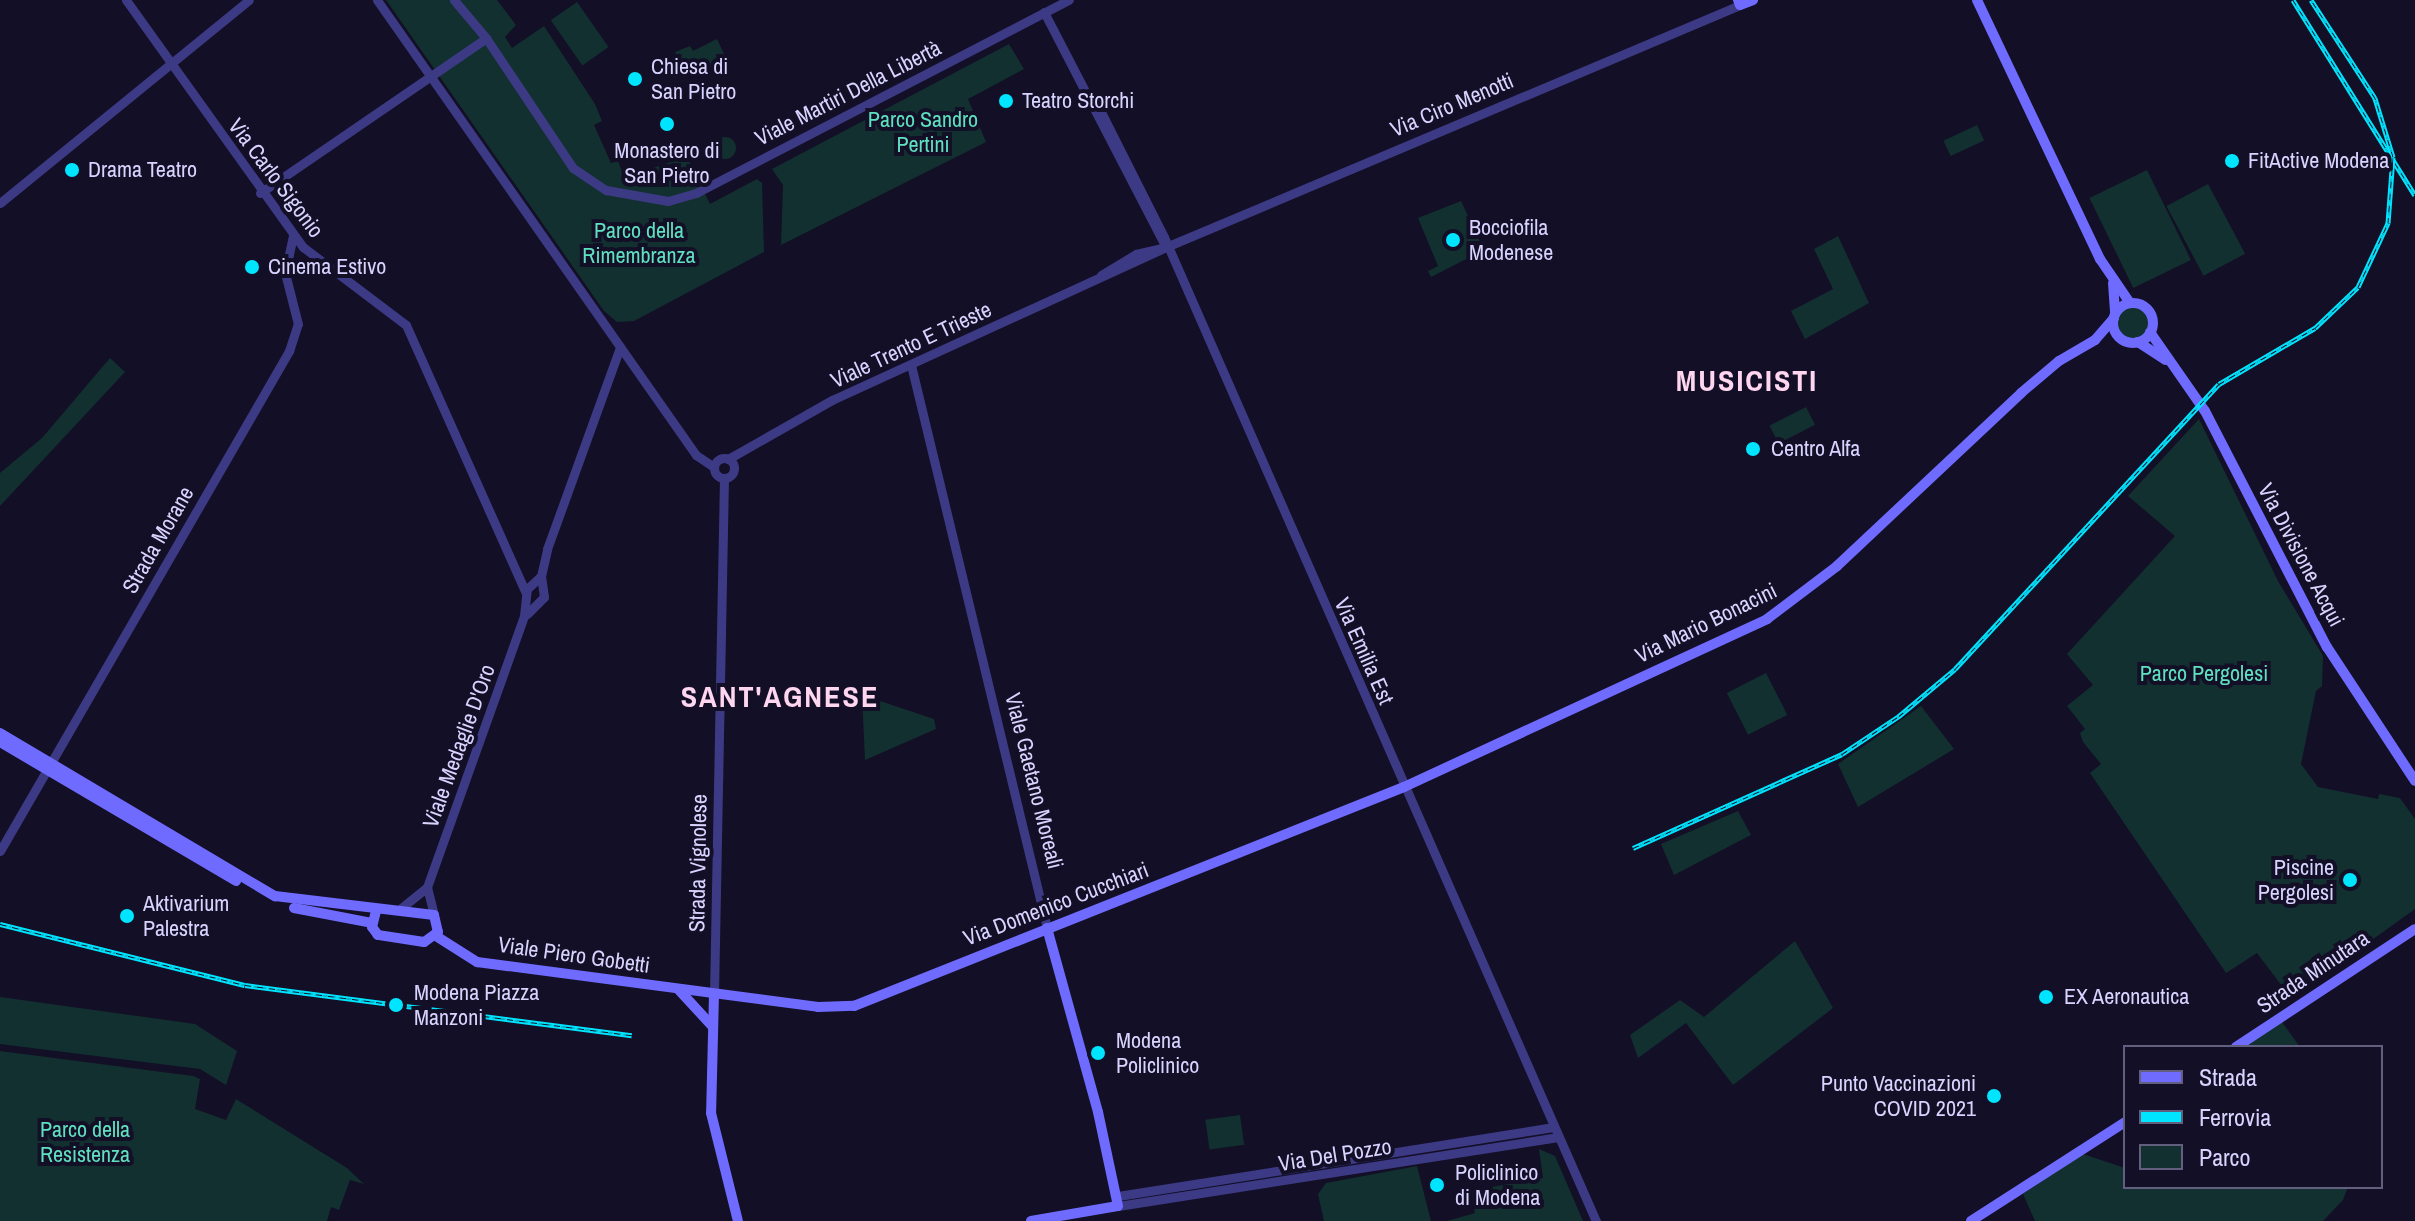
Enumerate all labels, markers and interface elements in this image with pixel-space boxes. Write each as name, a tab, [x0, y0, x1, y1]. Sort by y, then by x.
street label: Viale Martiri Della Libertà	[751, 35, 945, 151]
place label: Chiesa di San Pietro	[651, 53, 736, 104]
street label: Via Ciro Menotti	[1387, 67, 1517, 143]
marker: Chiesa di San Pietro	[626, 70, 644, 88]
place label: Teatro Storchi	[1022, 88, 1134, 114]
marker: Teatro Storchi	[997, 92, 1015, 110]
park label: Parco Sandro Pertini	[868, 106, 978, 158]
street label: Via Carlo Sigonio	[223, 113, 329, 243]
marker: Monastero di San Pietro	[658, 115, 676, 133]
place label: Monastero di San Pietro	[614, 137, 720, 188]
place label: FitActive Modena	[2248, 148, 2389, 174]
marker: FitActive Modena	[2223, 152, 2241, 170]
place label: Drama Teatro	[88, 157, 197, 183]
marker: Drama Teatro	[63, 161, 81, 179]
place label: Bocciofila Modenese	[1469, 214, 1553, 266]
park label: Parco della Rimembranza	[582, 217, 696, 268]
marker: Bocciofila Modenese	[1444, 231, 1462, 249]
place label: Cinema Estivo	[268, 254, 386, 280]
marker: Cinema Estivo	[243, 258, 261, 276]
street label: Viale Trento E Trieste	[826, 296, 996, 394]
district label: MUSICISTI	[1676, 362, 1818, 398]
place label: Centro Alfa	[1771, 436, 1861, 462]
marker: Centro Alfa	[1742, 438, 1764, 460]
street label: Via Divisione Acqui	[2252, 479, 2350, 631]
street label: Strada Morane	[117, 482, 199, 598]
street label: Via Mario Bonacini	[1631, 577, 1781, 669]
street label: Via Emilia Est	[1329, 594, 1399, 708]
street label: Viale Medaglie D'Oro	[417, 661, 501, 831]
park label: Parco Pergolesi	[2140, 661, 2268, 687]
district label: SANT'AGNESE	[681, 678, 879, 714]
street label: Viale Gaetano Moreali	[999, 690, 1069, 872]
street label: Strada Vignolese	[684, 794, 712, 932]
place label: Piscine Pergolesi	[2258, 854, 2334, 906]
street label: Via Domenico Cucchiari	[960, 857, 1152, 951]
marker: Piscine Pergolesi	[2341, 871, 2359, 889]
place label: Aktivarium Palestra	[143, 890, 229, 942]
marker: Aktivarium Palestra	[118, 907, 136, 925]
street label: Strada Minutara	[2252, 925, 2374, 1019]
street label: Viale Piero Gobetti	[496, 931, 652, 979]
place label: Modena Piazza Manzoni	[414, 979, 539, 1030]
place label: EX Aeronautica	[2064, 984, 2190, 1010]
marker: EX Aeronautica	[2035, 986, 2057, 1008]
marker: Modena Piazza Manzoni	[385, 994, 407, 1016]
place label: Modena Policlinico	[1116, 1027, 1199, 1078]
marker: Modena Policlinico	[1087, 1042, 1109, 1064]
legend	[2123, 1045, 2383, 1189]
text: Strada	[2199, 1061, 2257, 1093]
place label: Punto Vaccinazioni COVID 2021	[1821, 1070, 1976, 1122]
marker: Punto Vaccinazioni COVID 2021	[1983, 1085, 2005, 1107]
text: Ferrovia	[2199, 1101, 2271, 1133]
park label: Parco della Resistenza	[40, 1116, 130, 1168]
street label: Via Del Pozzo	[1277, 1133, 1393, 1177]
text: Parco	[2199, 1141, 2250, 1173]
place label: Policlinico di Modena	[1455, 1159, 1540, 1210]
marker: Policlinico di Modena	[1426, 1174, 1448, 1196]

